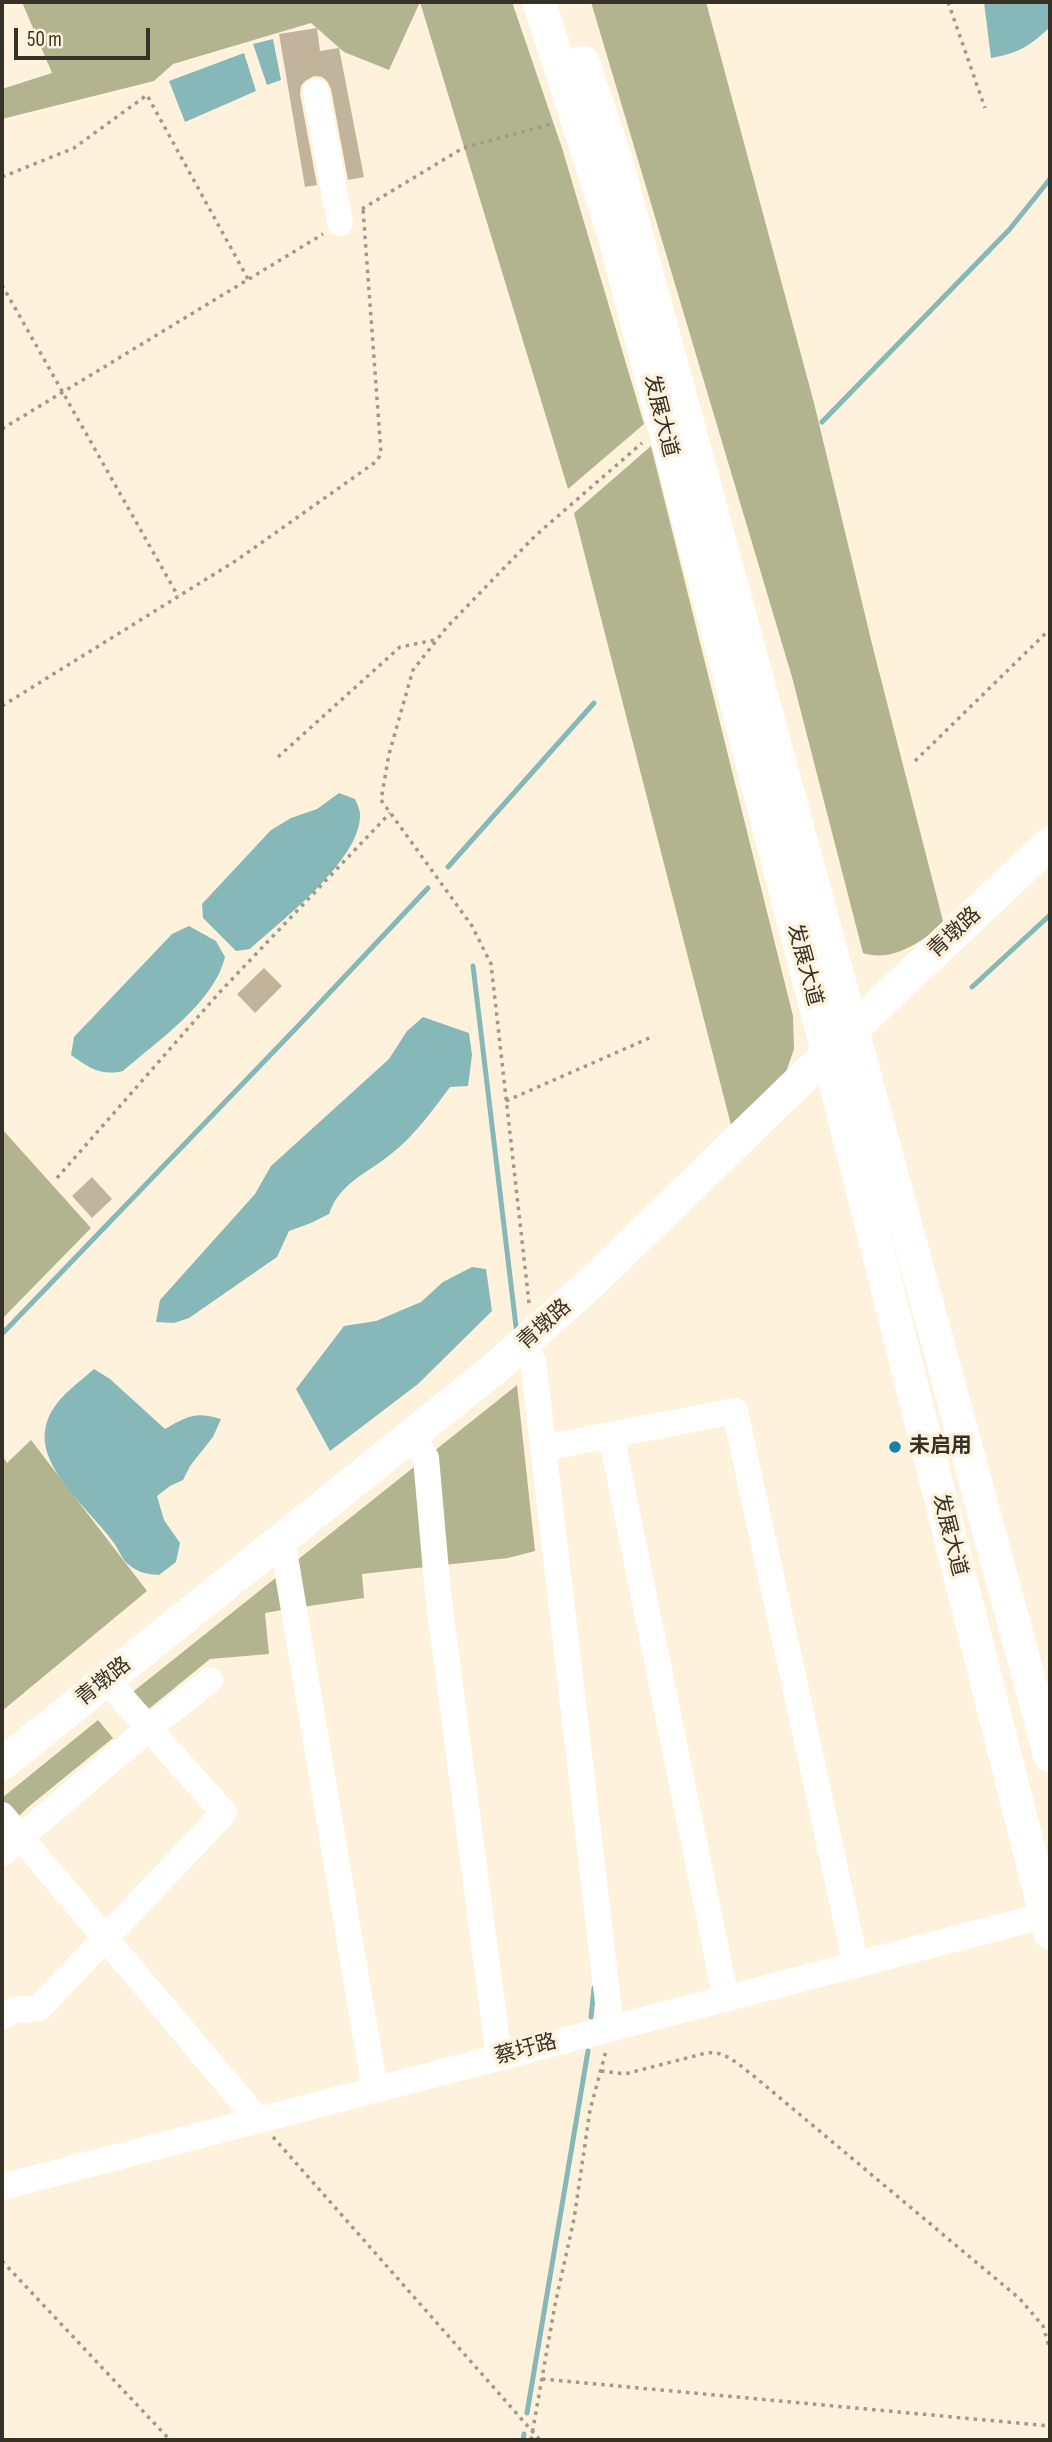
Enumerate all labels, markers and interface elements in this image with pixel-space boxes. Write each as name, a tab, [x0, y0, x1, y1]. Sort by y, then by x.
scale bar	[18, 14, 154, 58]
text: 50 m	[27, 27, 62, 52]
street label: 发展大道	[638, 372, 682, 460]
street label: 青墩路	[923, 902, 987, 964]
street label: 发展大道	[781, 921, 827, 1009]
street label: 青墩路	[513, 1295, 577, 1355]
place label: 未启用	[909, 1434, 972, 1460]
marker: 未启用	[887, 1439, 903, 1455]
street label: 发展大道	[927, 1491, 971, 1579]
street label: 青墩路	[72, 1652, 136, 1712]
street label: 蔡圩路	[492, 2030, 560, 2070]

